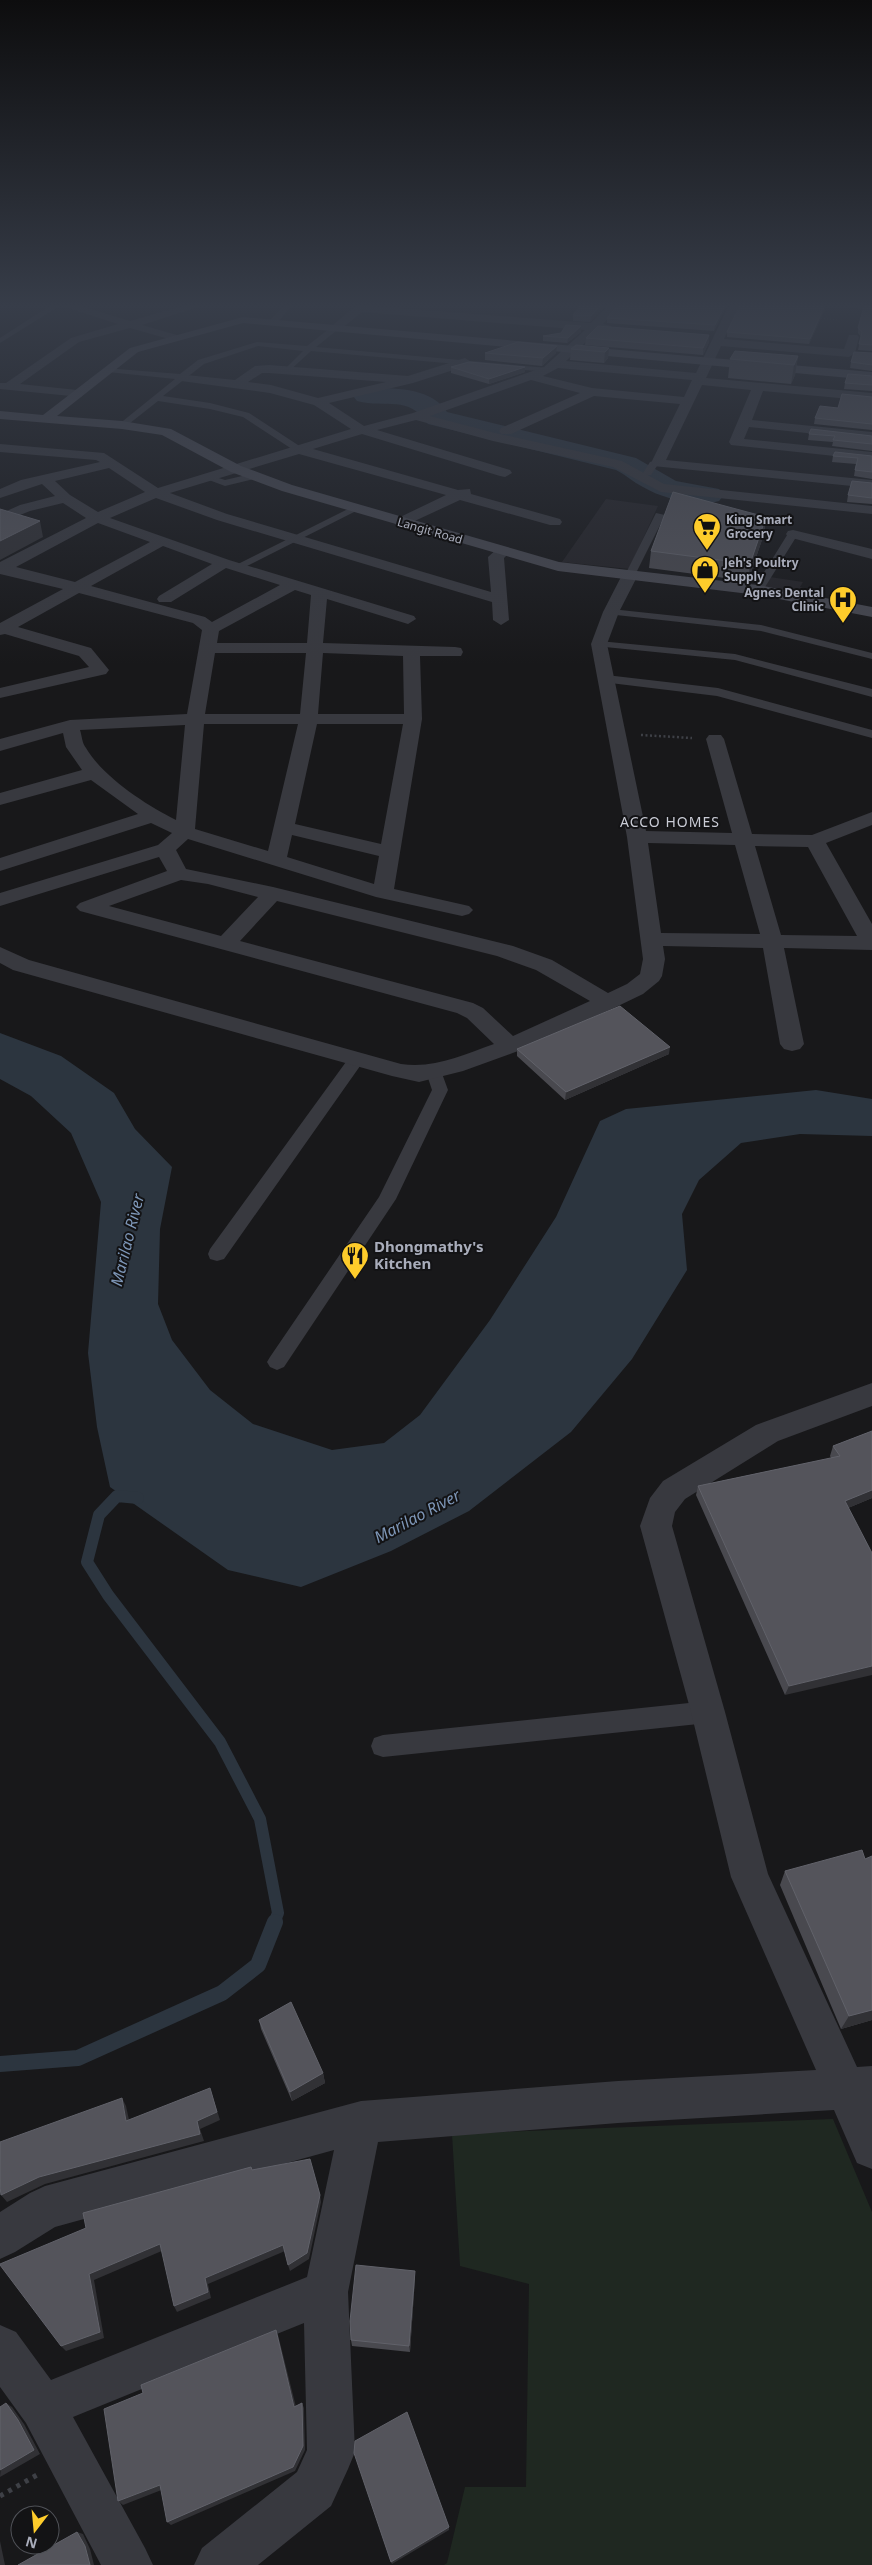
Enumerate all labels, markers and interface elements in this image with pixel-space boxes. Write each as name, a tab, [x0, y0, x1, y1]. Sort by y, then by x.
place label: King Smart Grocery	[726, 511, 792, 542]
supermarket icon: King Smart Grocery	[692, 512, 722, 551]
street label: Langit Road	[395, 513, 465, 548]
place label: Jeh's Poultry Supply	[723, 554, 799, 585]
shop icon: Jeh's Poultry Supply	[690, 555, 720, 594]
place label: Agnes Dental Clinic	[744, 584, 824, 615]
hospital icon: Agnes Dental Clinic	[828, 585, 858, 624]
district label: ACCO HOMES	[620, 812, 720, 831]
water label: Marilao River	[105, 1191, 149, 1289]
place label: Dhongmathy's Kitchen	[374, 1236, 483, 1273]
restaurant icon: Dhongmathy's Kitchen	[340, 1241, 370, 1280]
water label: Marilao River	[370, 1484, 464, 1548]
north arrow	[10, 2505, 60, 2555]
text: N	[23, 2532, 39, 2554]

